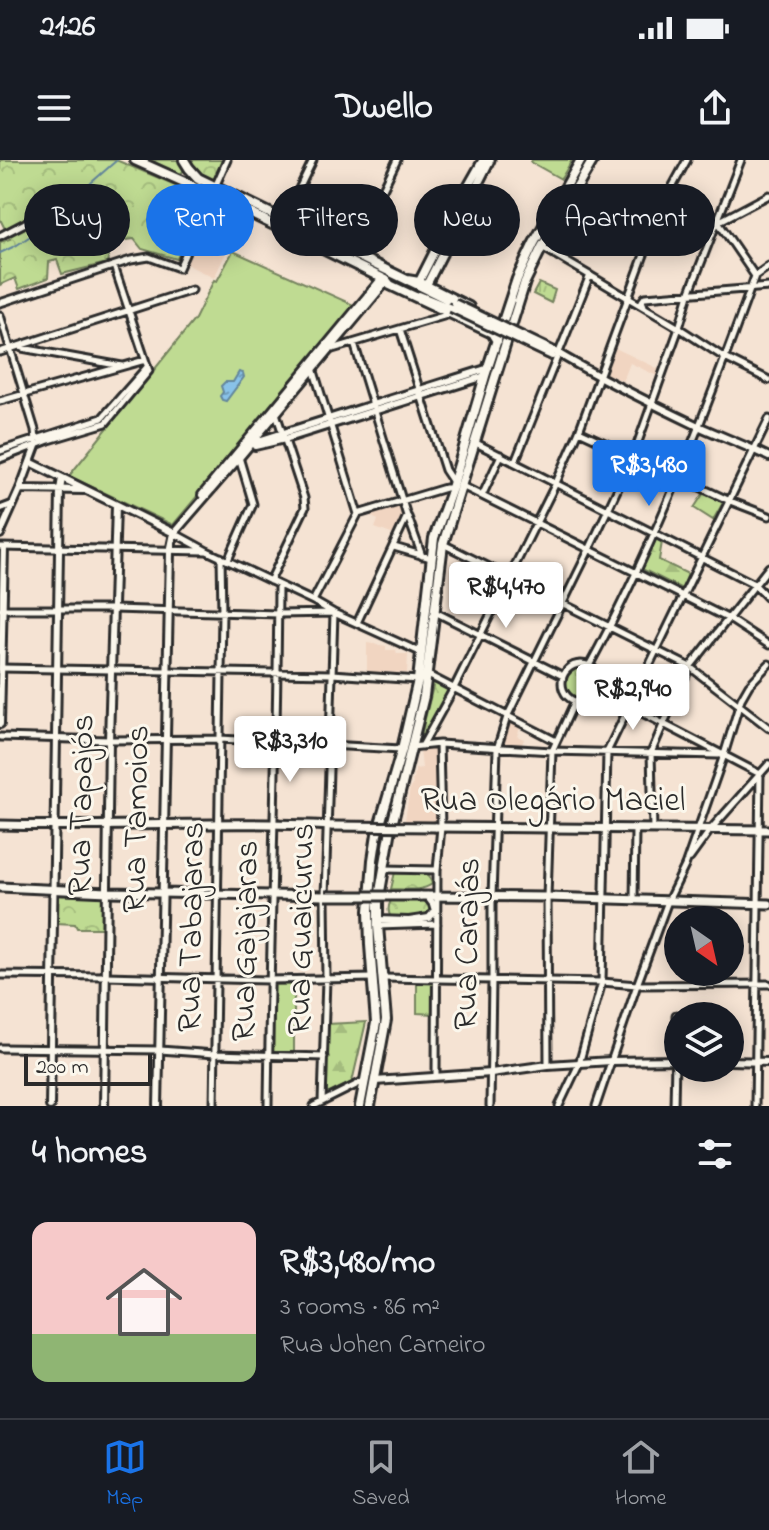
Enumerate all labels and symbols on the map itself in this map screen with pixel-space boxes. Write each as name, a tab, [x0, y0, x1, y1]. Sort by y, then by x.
pin: R$3,480	[575, 440, 723, 508]
pin: R$4,470	[432, 562, 580, 630]
pin: R$2,940	[559, 664, 707, 732]
street label: Rua Tapajós	[56, 714, 110, 896]
pin: R$3,310	[216, 716, 364, 784]
street label: Rua Tamoios	[111, 725, 165, 913]
street label: Rua Olegário Maciel	[421, 777, 685, 827]
street label: Rua Tabajaras	[166, 821, 220, 1033]
street label: Rua Guaicurus	[276, 823, 330, 1035]
street label: Rua Gajajaras	[220, 840, 274, 1042]
street label: Rua Carajás	[443, 857, 495, 1031]
north arrow	[664, 906, 744, 986]
scale bar	[24, 1050, 152, 1086]

